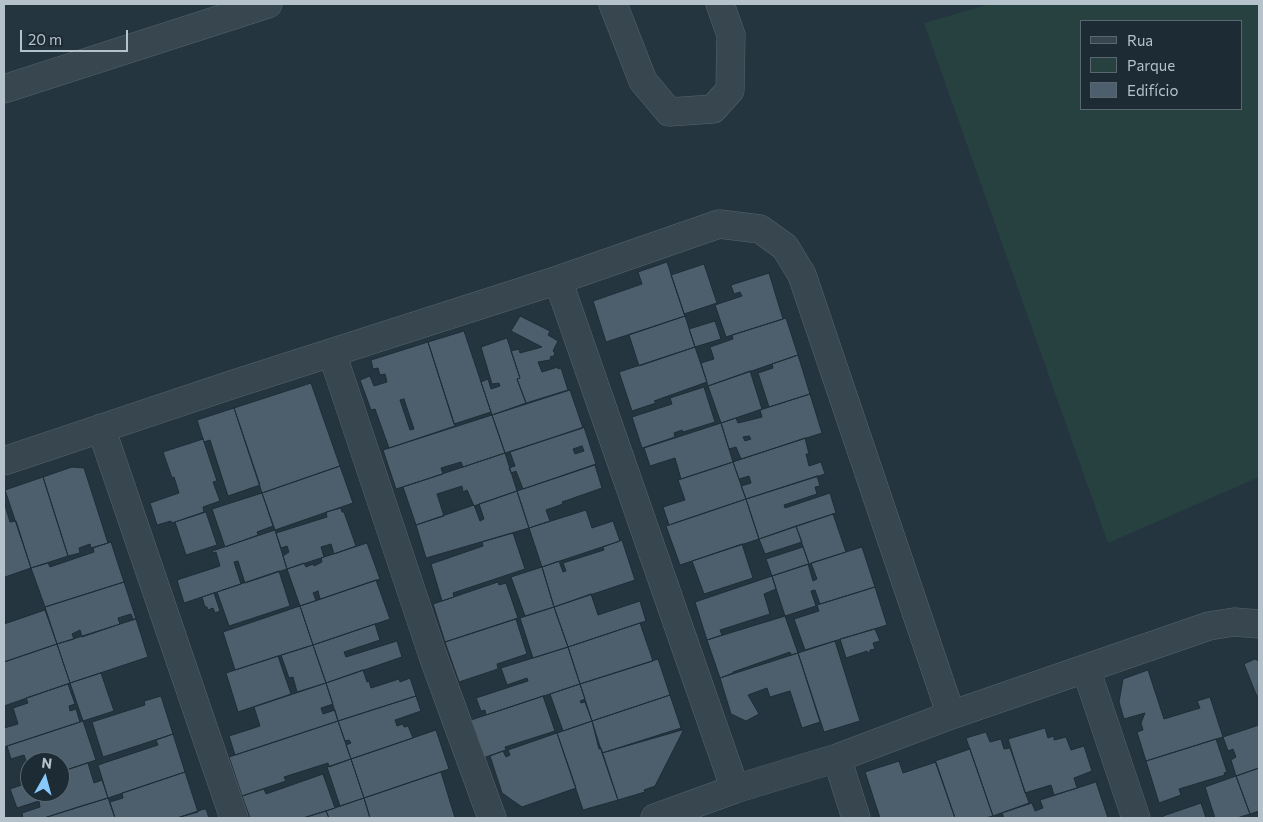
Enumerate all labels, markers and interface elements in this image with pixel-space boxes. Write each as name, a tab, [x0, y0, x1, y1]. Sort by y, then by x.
scale bar	[22, 20, 130, 52]
legend	[1080, 20, 1243, 110]
text: 20 m	[28, 30, 62, 48]
text: Rua	[1127, 31, 1153, 49]
text: Parque	[1127, 56, 1175, 74]
text: Edifício	[1127, 81, 1178, 99]
north arrow	[20, 752, 70, 802]
text: N	[41, 754, 53, 772]

